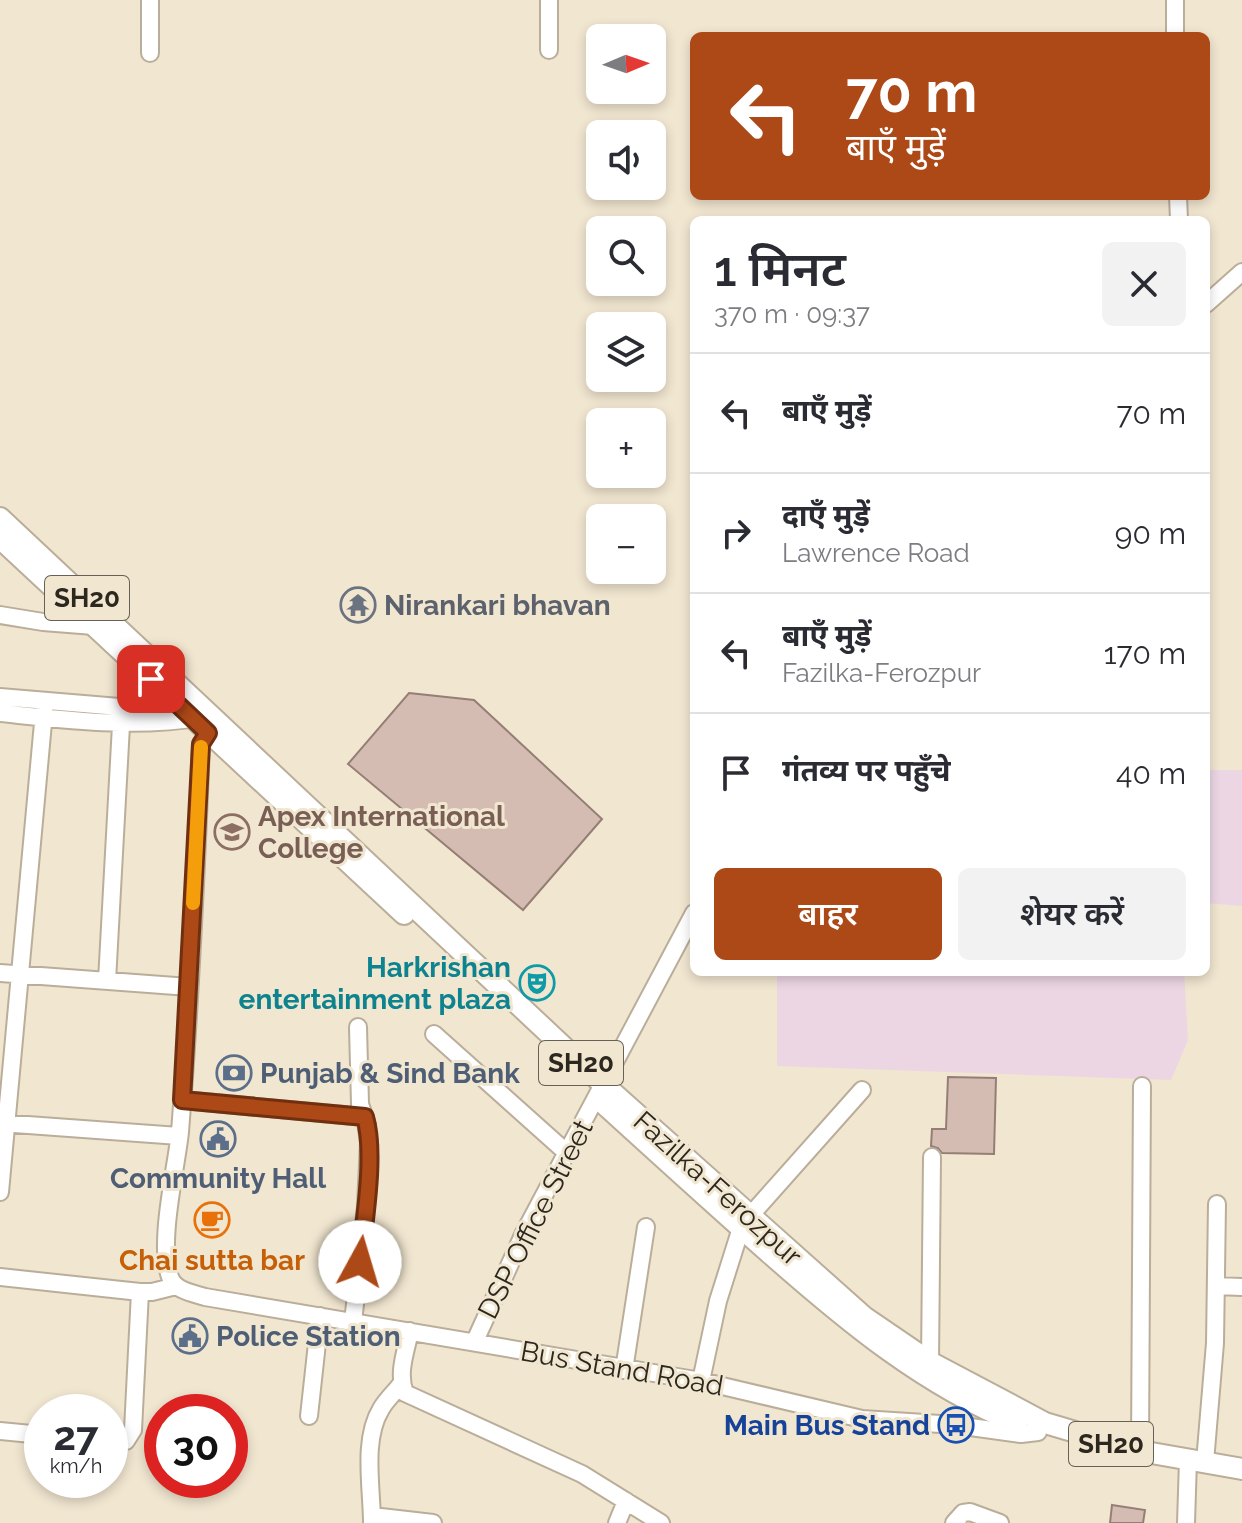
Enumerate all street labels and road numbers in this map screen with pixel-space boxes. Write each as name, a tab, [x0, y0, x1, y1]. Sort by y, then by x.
road number: SH20	[45, 576, 129, 620]
road number: SH20	[539, 1041, 623, 1085]
street label: Fazilka-Ferozpur	[627, 1104, 809, 1273]
street label: DSP Office Street	[471, 1114, 600, 1324]
street label: Bus Stand Road	[518, 1334, 726, 1403]
road number: SH20	[1069, 1422, 1153, 1466]

